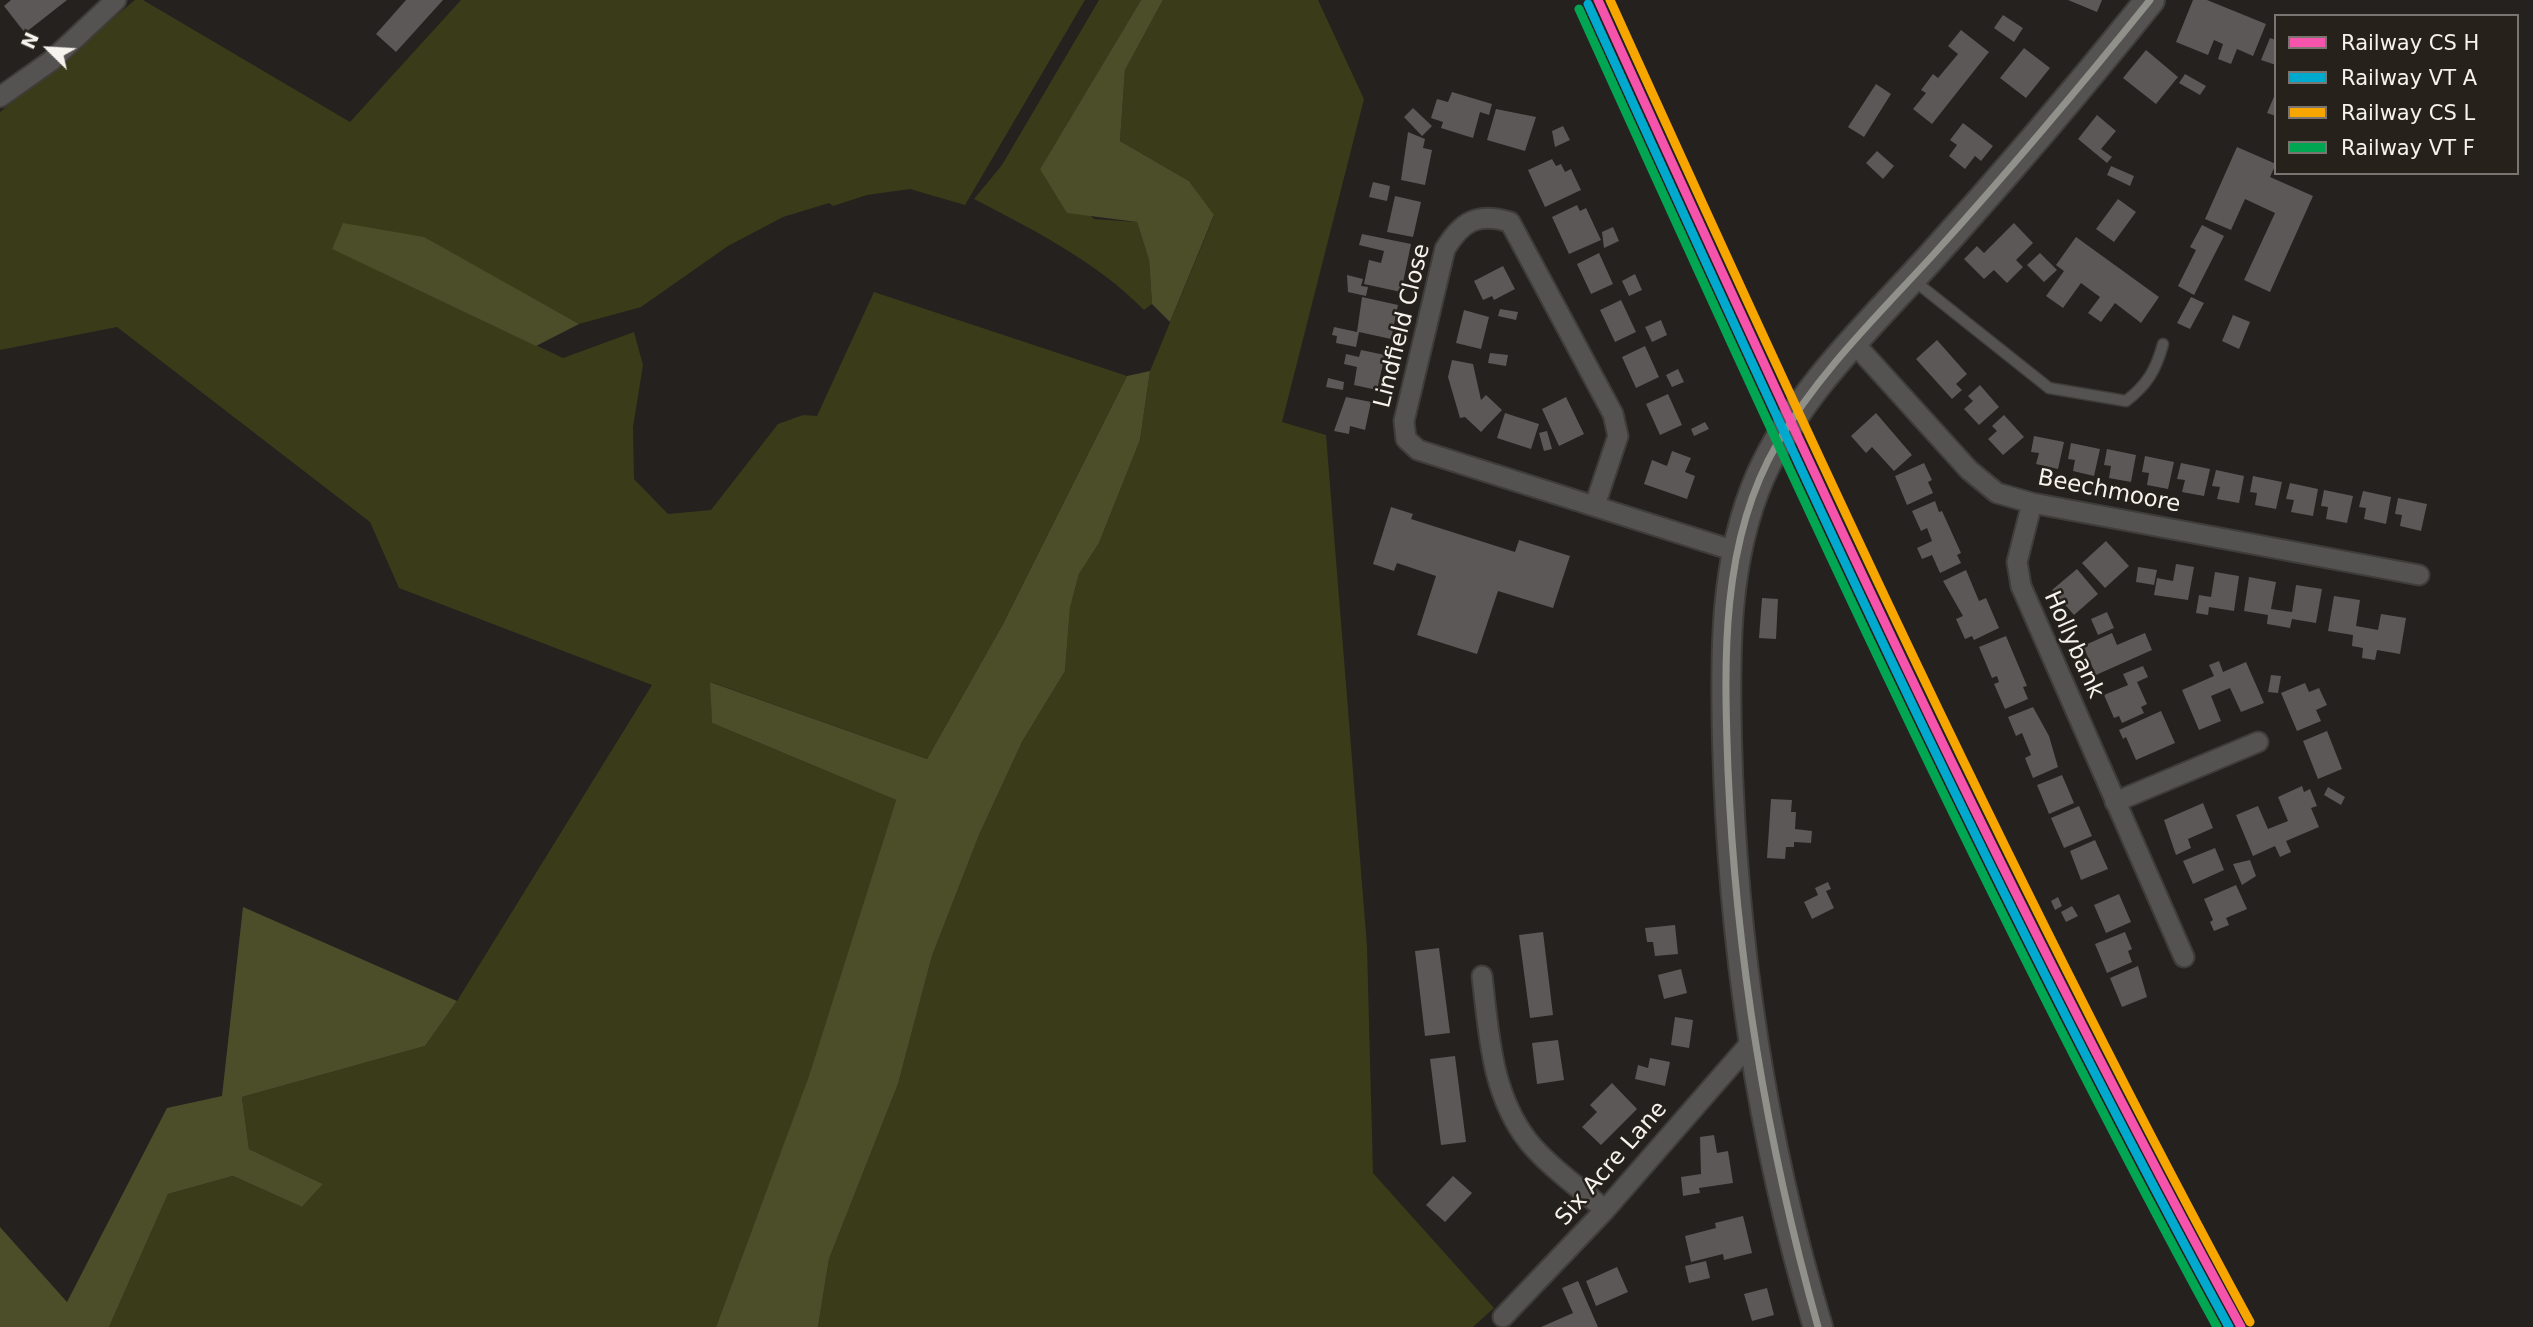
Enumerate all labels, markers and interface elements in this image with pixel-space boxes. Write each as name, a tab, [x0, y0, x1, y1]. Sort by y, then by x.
north arrow	[14, 14, 84, 84]
legend	[2274, 14, 2519, 175]
text: N	[17, 29, 43, 52]
text: Railway CS H	[2341, 31, 2479, 55]
text: Railway VT A	[2341, 66, 2477, 90]
text: Railway CS L	[2341, 101, 2475, 125]
text: Railway VT F	[2341, 136, 2475, 160]
street label: Lindfield Close	[1369, 241, 1437, 411]
street label: Beechmoore	[2035, 465, 2183, 519]
street label: Hollybank	[2037, 587, 2109, 703]
street label: Six Acre Lane	[1550, 1096, 1674, 1232]

